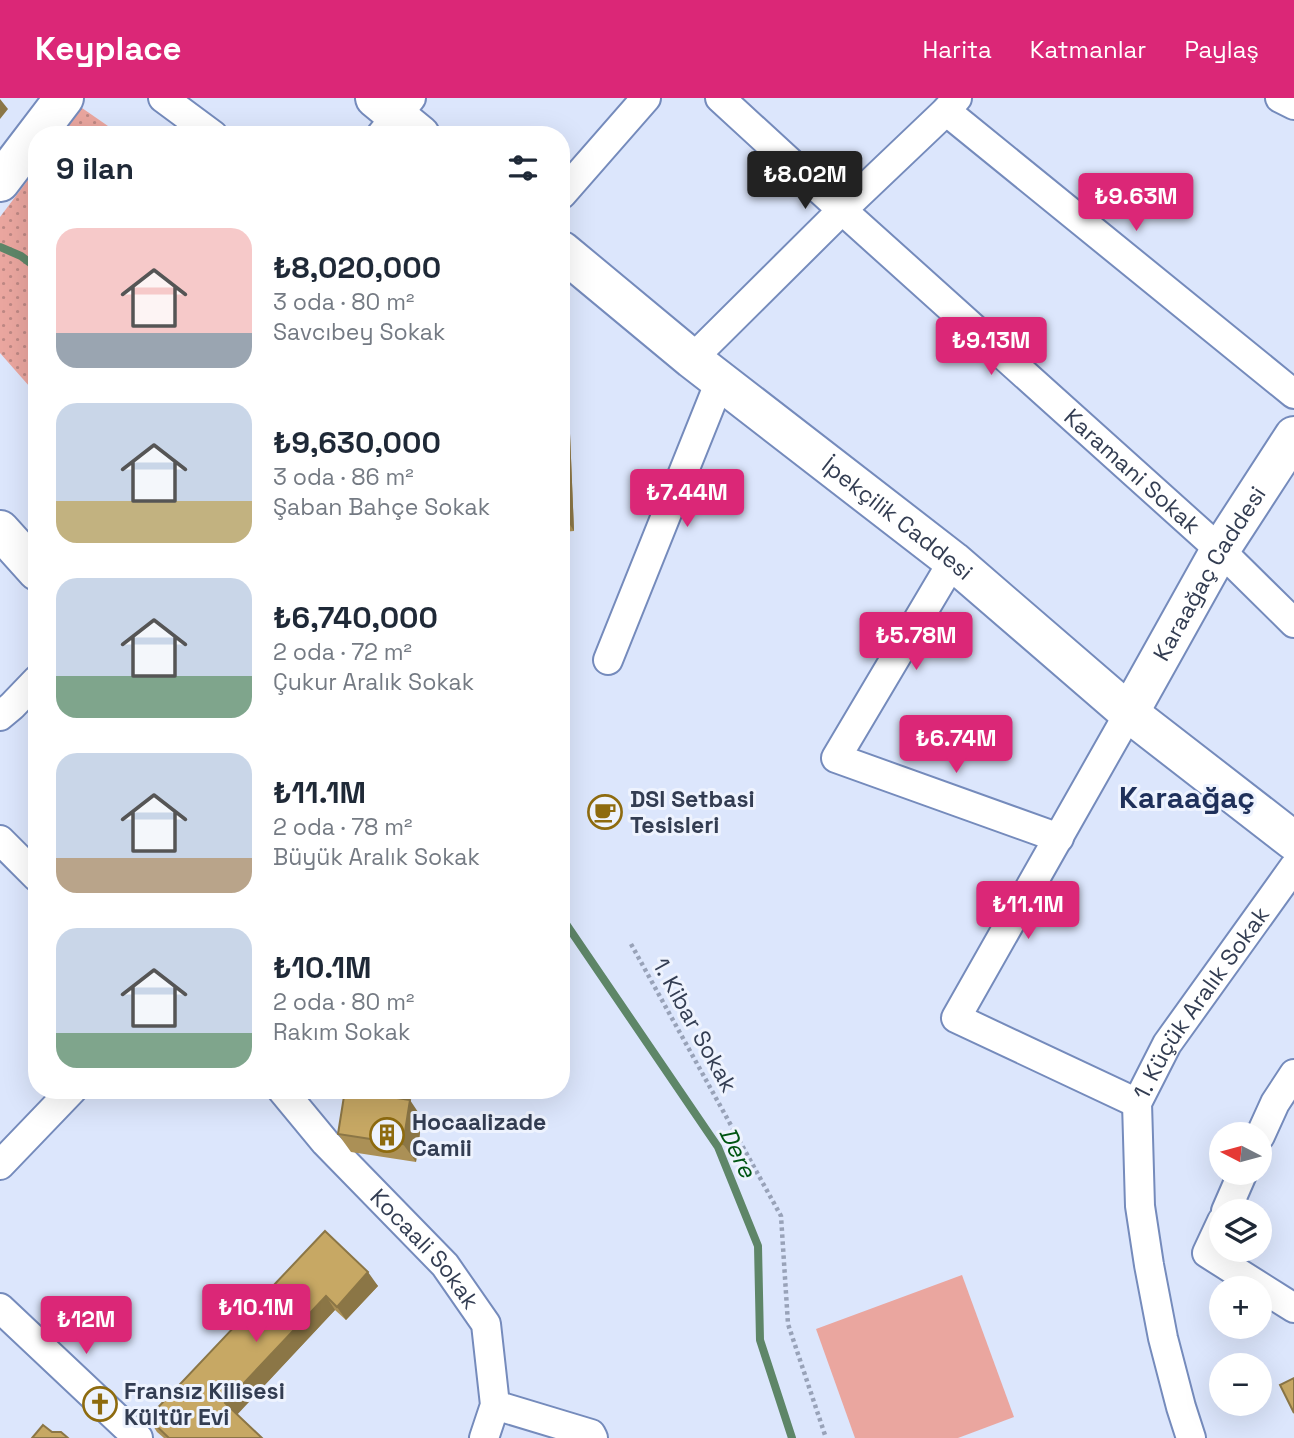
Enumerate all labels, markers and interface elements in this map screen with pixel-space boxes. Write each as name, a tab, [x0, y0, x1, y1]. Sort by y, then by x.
text: Keyplace	[35, 28, 182, 70]
text: Harita	[923, 34, 992, 65]
text: Katmanlar	[1030, 34, 1146, 65]
text: Paylaş	[1184, 34, 1259, 65]
text: 9 ilan	[56, 149, 134, 188]
icon: filters	[504, 149, 542, 187]
pin: ₺8.02M	[748, 152, 862, 211]
text: ₺8.02M	[763, 159, 847, 189]
pin: ₺9.63M	[1079, 174, 1193, 233]
text: ₺9.63M	[1094, 181, 1178, 211]
text: ₺8,020,000	[273, 248, 441, 287]
icon: home	[112, 256, 196, 340]
text: 3 oda · 80 m²	[273, 287, 414, 317]
text: Savcıbey Sokak	[273, 317, 445, 347]
pin: ₺9.13M	[934, 317, 1048, 377]
text: ₺9.13M	[952, 325, 1030, 355]
street label: Karamani Sokak	[1058, 402, 1207, 540]
text: ₺9,630,000	[273, 423, 441, 462]
icon: home	[112, 431, 196, 515]
street label: İpekçilik Caddesi	[816, 450, 979, 587]
text: 3 oda · 86 m²	[273, 462, 414, 492]
pin: ₺7.44M	[630, 470, 744, 529]
text: ₺7.44M	[646, 477, 728, 507]
street label: Karaağaç Caddesi	[1146, 480, 1272, 666]
text: Şaban Bahçe Sokak	[273, 492, 490, 522]
text: ₺6,740,000	[273, 598, 438, 637]
icon: home	[112, 606, 196, 690]
pin: ₺5.78M	[859, 612, 973, 672]
text: ₺5.78M	[876, 620, 956, 650]
text: 2 oda · 72 m²	[273, 637, 412, 667]
text: Çukur Aralık Sokak	[273, 667, 474, 697]
pin: ₺6.74M	[899, 716, 1013, 775]
text: ₺6.74M	[915, 723, 997, 753]
text: ₺11.1M	[273, 773, 366, 812]
district label: Karaağaç	[1119, 778, 1255, 817]
icon: home	[112, 781, 196, 865]
place label: DSI Setbasi Tesisleri	[630, 784, 755, 840]
cafe icon: DSI Setbasi Tesisleri	[586, 793, 624, 831]
text: 2 oda · 78 m²	[273, 812, 413, 842]
text: Büyük Aralık Sokak	[273, 842, 480, 872]
pin: ₺11.1M	[971, 882, 1085, 941]
text: ₺11.1M	[992, 889, 1064, 919]
street label: 1. Küçük Aralık Sokak	[1126, 900, 1276, 1104]
text: ₺10.1M	[273, 948, 372, 987]
street label: 1. Kibar Sokak	[646, 953, 744, 1097]
icon: home	[112, 956, 196, 1040]
text: 2 oda · 80 m²	[273, 987, 414, 1017]
text: Rakım Sokak	[273, 1017, 410, 1047]
place label: Hocaalizade Camii	[412, 1107, 546, 1163]
building icon: Hocaalizade Camii	[368, 1116, 406, 1154]
water label: Dere	[712, 1121, 764, 1183]
north arrow	[1209, 1122, 1272, 1185]
map controls	[1209, 1122, 1272, 1416]
street label: Kocaali Sokak	[364, 1182, 486, 1315]
button: layers	[1209, 1199, 1272, 1262]
button: +	[1209, 1276, 1272, 1339]
pin: ₺10.1M	[199, 1284, 313, 1344]
text: ₺10.1M	[218, 1292, 294, 1322]
pin: ₺12M	[45, 1296, 127, 1356]
text: ₺12M	[57, 1304, 115, 1334]
button: −	[1209, 1353, 1272, 1416]
place label: Fransız Kilisesi Kültür Evi	[124, 1376, 285, 1432]
church icon: Fransız Kilisesi Kültür Evi	[81, 1385, 119, 1423]

